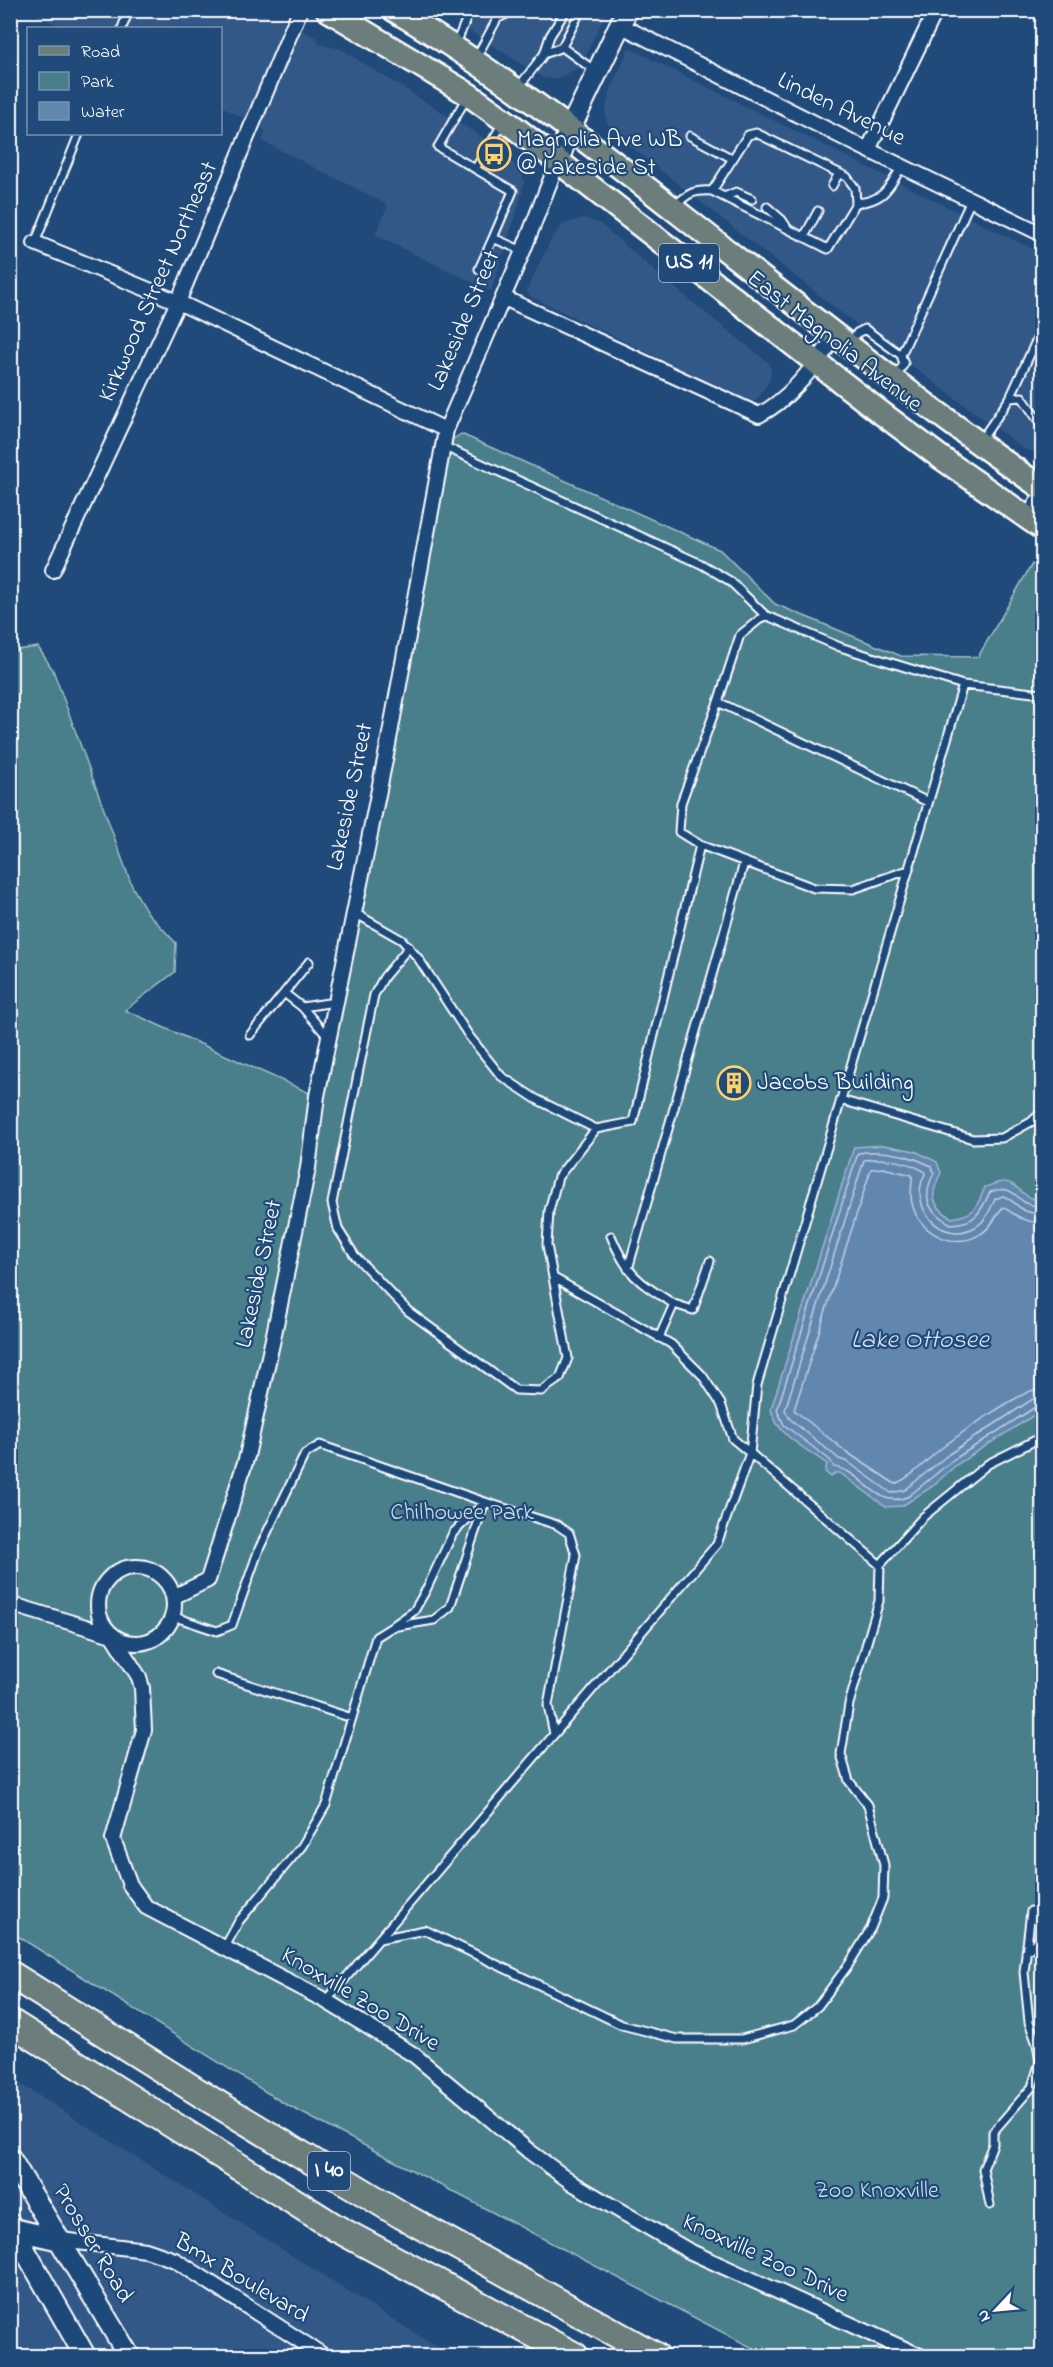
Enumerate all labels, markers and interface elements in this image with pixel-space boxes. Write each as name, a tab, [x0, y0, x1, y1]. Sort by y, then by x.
legend	[27, 27, 222, 135]
text: Road	[81, 40, 120, 66]
street label: Linden Avenue	[771, 64, 911, 156]
text: Park	[81, 70, 114, 96]
text: Water	[81, 100, 125, 126]
place label: Magnolia Ave WB @ Lakeside St	[517, 123, 683, 186]
bus stop icon: Magnolia Ave WB @ Lakeside St	[476, 136, 512, 172]
street label: Kirkwood Street Northeast	[90, 156, 228, 408]
road number: US 11	[659, 244, 719, 282]
street label: Lakeside Street	[420, 245, 510, 397]
street label: East Magnolia Avenue	[739, 262, 930, 422]
street label: Lakeside Street	[318, 720, 384, 874]
building icon: Jacobs Building	[716, 1065, 752, 1101]
place label: Jacobs Building	[757, 1066, 914, 1101]
street label: Lakeside Street	[227, 1197, 293, 1351]
water label: Lake Ottosee	[851, 1322, 990, 1360]
park label: Chilhowee Park	[390, 1496, 534, 1531]
street label: Knoxville Zoo Drive	[274, 1939, 446, 2061]
road number: I 40	[308, 2152, 350, 2190]
park label: Zoo Knoxville	[815, 2174, 939, 2209]
street label: Prosser Road	[43, 2178, 142, 2311]
street label: Knoxville Zoo Drive	[676, 2205, 854, 2313]
street label: Bmx Boulevard	[166, 2224, 315, 2333]
north arrow	[966, 2280, 1026, 2340]
text: N	[971, 2305, 997, 2326]

